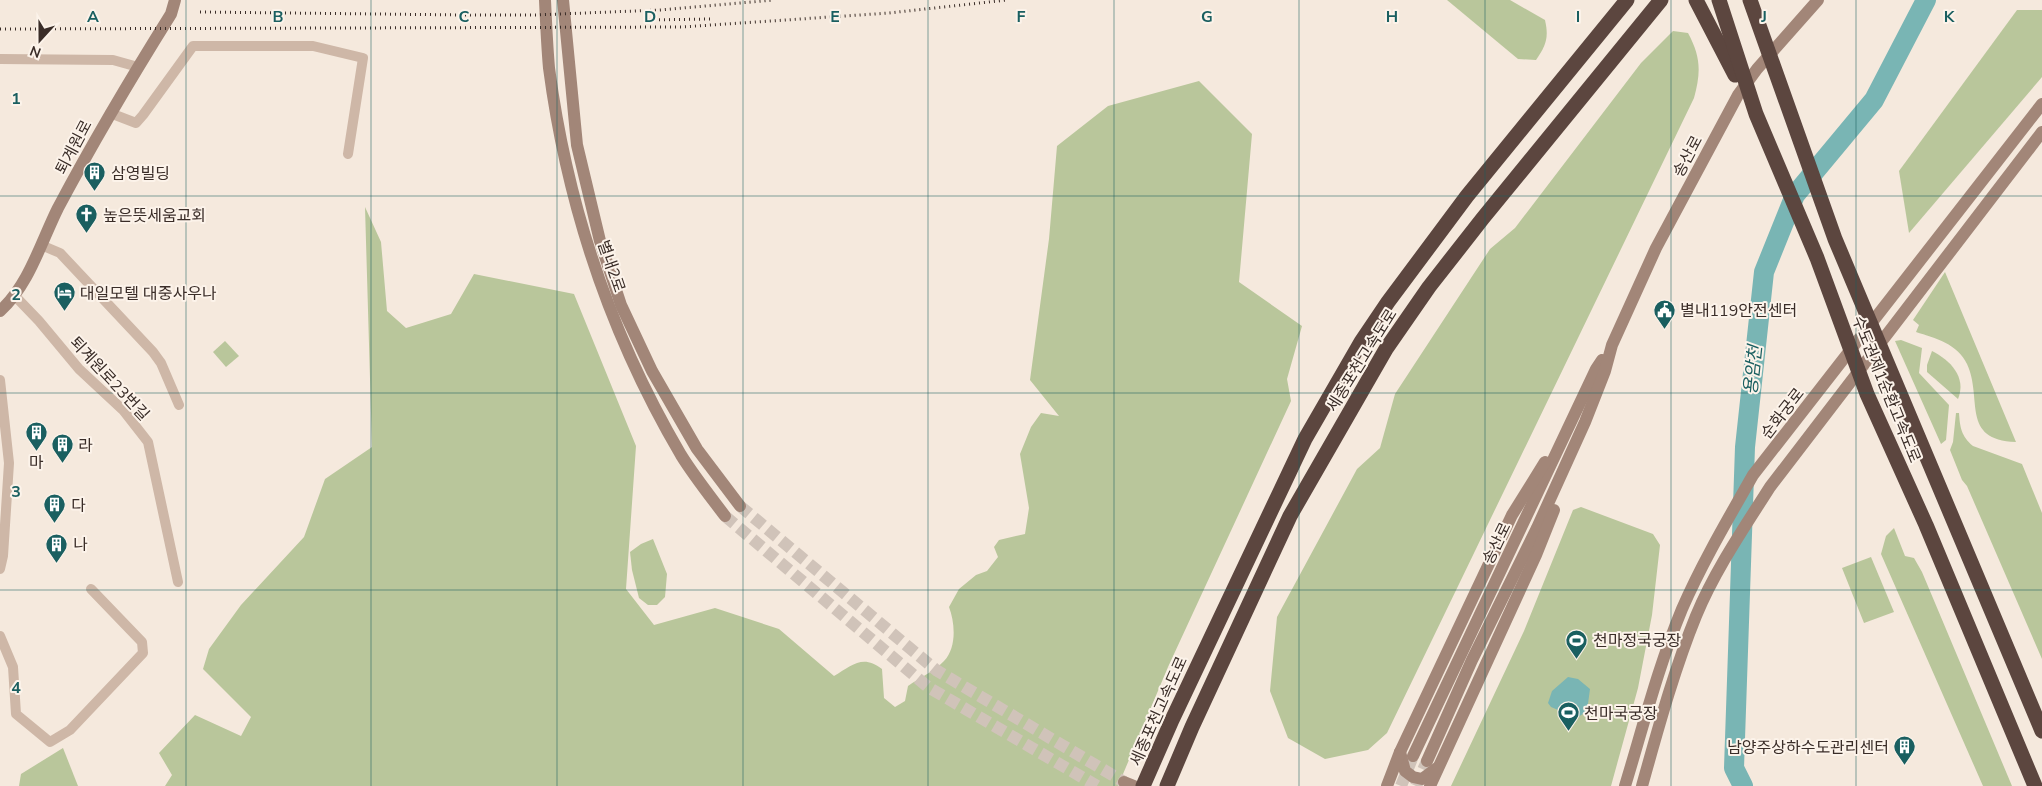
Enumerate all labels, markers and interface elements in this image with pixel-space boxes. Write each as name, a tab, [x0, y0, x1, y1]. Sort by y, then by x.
text: A	[87, 6, 99, 28]
text: B	[272, 6, 284, 28]
text: C	[459, 6, 470, 28]
text: D	[644, 6, 656, 28]
text: E	[830, 6, 840, 28]
text: F	[1017, 6, 1026, 28]
text: G	[1201, 6, 1213, 28]
text: H	[1386, 6, 1398, 28]
text: I	[1576, 6, 1580, 28]
text: J	[1760, 6, 1767, 28]
text: K	[1944, 6, 1956, 28]
north arrow	[15, 15, 65, 65]
text: N	[27, 41, 44, 62]
text: 1	[11, 88, 21, 110]
street label: 퇴계원로	[50, 116, 98, 179]
street label: 송산로	[1668, 132, 1708, 181]
building icon: 삼영빌딩	[83, 161, 107, 192]
place label: 삼영빌딩	[111, 163, 170, 185]
church icon: 높은뜻세움교회	[75, 203, 99, 234]
place label: 높은뜻세움교회	[103, 205, 206, 227]
street label: 별내2로	[592, 237, 630, 296]
hotel icon: 대일모텔 대중사우나	[52, 281, 76, 312]
place label: 대일모텔 대중사우나	[80, 283, 217, 305]
text: 2	[11, 284, 21, 306]
public building icon: 별내119안전센터	[1652, 298, 1676, 329]
place label: 별내119안전센터	[1680, 300, 1797, 322]
street label: 세종포천고속도로	[1321, 305, 1403, 416]
street label: 수도권제1순환고속도로	[1847, 313, 1926, 466]
street label: 퇴계원로23번길	[65, 332, 154, 426]
water label: 용암천	[1738, 342, 1768, 396]
street label: 순화궁로	[1756, 383, 1810, 444]
building icon: 마	[24, 421, 48, 452]
building icon: 라	[50, 433, 74, 464]
place label: 라	[78, 435, 93, 457]
place label: 마	[29, 452, 44, 474]
text: 3	[11, 481, 21, 503]
building icon: 다	[43, 493, 67, 524]
place label: 다	[71, 495, 86, 517]
street label: 송산로	[1477, 519, 1517, 568]
building icon: 나	[45, 532, 69, 563]
place label: 나	[73, 534, 88, 556]
sports icon: 천마정국궁장	[1565, 628, 1589, 659]
place label: 천마정국궁장	[1593, 630, 1682, 652]
street label: 세종포천고속도로	[1125, 653, 1193, 770]
text: 4	[11, 677, 21, 699]
sports icon: 천마국궁장	[1556, 701, 1580, 732]
place label: 천마국궁장	[1584, 703, 1658, 725]
building icon: 남양주상하수도관리센터	[1893, 735, 1917, 766]
place label: 남양주상하수도관리센터	[1727, 737, 1889, 759]

